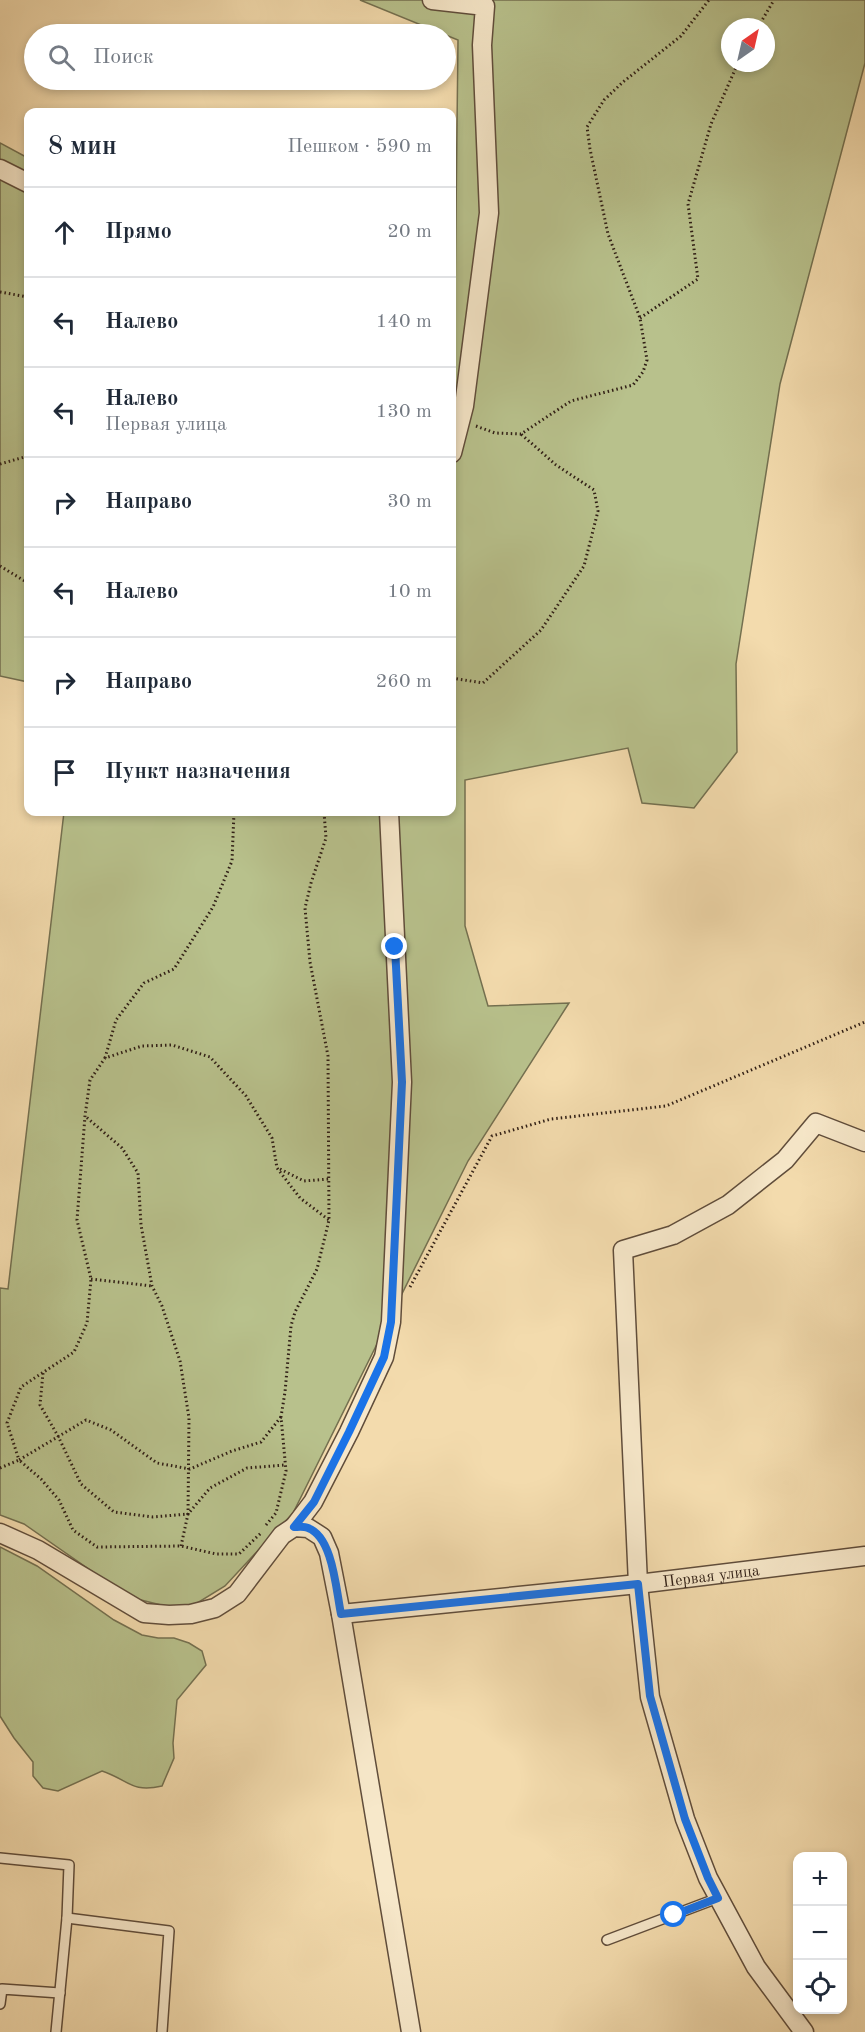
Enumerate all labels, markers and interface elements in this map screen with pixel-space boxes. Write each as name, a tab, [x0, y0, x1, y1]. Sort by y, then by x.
north arrow	[721, 18, 775, 72]
search box	[24, 24, 456, 90]
icon: search	[45, 41, 78, 74]
text: Поиск	[93, 46, 154, 68]
text: 8 мин	[48, 134, 117, 160]
text: Пешком · 590 m	[287, 137, 432, 157]
icon: ahead	[48, 216, 81, 249]
text: Прямо	[105, 221, 172, 243]
text: 20 m	[387, 222, 432, 242]
icon: left	[48, 306, 81, 339]
text: Налево	[105, 311, 178, 333]
text: 140 m	[376, 312, 432, 332]
text: Налево	[105, 388, 178, 410]
icon: left	[48, 396, 81, 429]
text: 130 m	[376, 402, 432, 422]
text: Первая улица	[105, 415, 227, 435]
icon: right	[48, 486, 81, 519]
text: Направо	[105, 491, 192, 513]
text: 30 m	[387, 492, 432, 512]
icon: left	[48, 576, 81, 609]
text: Налево	[105, 581, 178, 603]
text: 10 m	[387, 582, 432, 602]
icon: right	[48, 666, 81, 699]
text: Направо	[105, 671, 192, 693]
text: 260 m	[376, 672, 432, 692]
icon: arrive	[48, 756, 81, 789]
text: Пункт назначения	[105, 761, 291, 783]
route end	[381, 933, 407, 959]
street label: Первая улица	[662, 1563, 761, 1591]
map controls	[793, 1852, 847, 2014]
button: +	[793, 1852, 847, 1906]
route start	[660, 1901, 686, 1927]
button: −	[793, 1906, 847, 1960]
button: locate	[793, 1960, 847, 2014]

